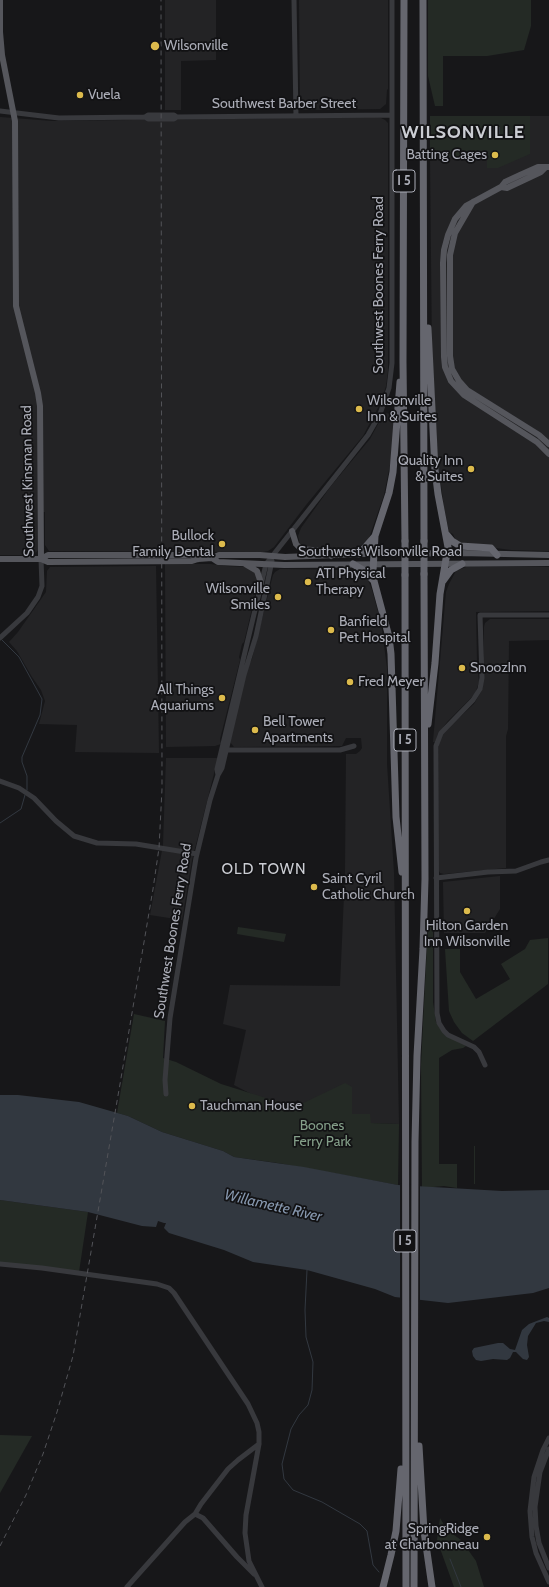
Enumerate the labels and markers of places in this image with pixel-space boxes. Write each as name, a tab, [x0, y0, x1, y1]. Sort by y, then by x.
place label: Wilsonville	[164, 38, 228, 54]
marker: Wilsonville	[149, 40, 161, 52]
place label: Vuela	[88, 87, 121, 103]
marker: Vuela	[75, 90, 85, 100]
place label: Batting Cages	[406, 147, 487, 163]
marker: Batting Cages	[490, 150, 500, 160]
place label: Wilsonville Inn & Suites	[367, 393, 437, 426]
marker: Wilsonville Inn & Suites	[354, 404, 364, 414]
place label: Quality Inn & Suites	[398, 453, 463, 486]
marker: Quality Inn & Suites	[466, 464, 476, 474]
place label: Bullock Family Dental	[132, 528, 214, 560]
marker: Bullock Family Dental	[217, 539, 227, 549]
place label: ATI Physical Therapy	[316, 566, 386, 598]
marker: ATI Physical Therapy	[303, 577, 313, 587]
place label: Wilsonville Smiles	[206, 581, 270, 614]
marker: Wilsonville Smiles	[273, 592, 283, 602]
place label: Banfield Pet Hospital	[339, 614, 411, 646]
marker: Banfield Pet Hospital	[326, 625, 336, 635]
place label: SnoozInn	[470, 660, 527, 676]
marker: SnoozInn	[457, 663, 467, 673]
place label: Fred Meyer	[358, 674, 424, 690]
marker: Fred Meyer	[345, 677, 355, 687]
place label: All Things Aquariums	[151, 682, 214, 714]
marker: All Things Aquariums	[217, 693, 227, 703]
place label: Bell Tower Apartments	[263, 714, 333, 746]
marker: Bell Tower Apartments	[250, 725, 260, 735]
place label: Saint Cyril Catholic Church	[322, 871, 415, 904]
marker: Saint Cyril Catholic Church	[309, 882, 319, 892]
marker: Hilton Garden Inn Wilsonville	[462, 906, 472, 916]
place label: Hilton Garden Inn Wilsonville	[424, 918, 510, 950]
place label: Tauchman House	[200, 1098, 302, 1114]
marker: Tauchman House	[187, 1101, 197, 1111]
place label: SpringRidge at Charbonneau	[385, 1521, 479, 1554]
marker: SpringRidge at Charbonneau	[482, 1532, 492, 1542]

